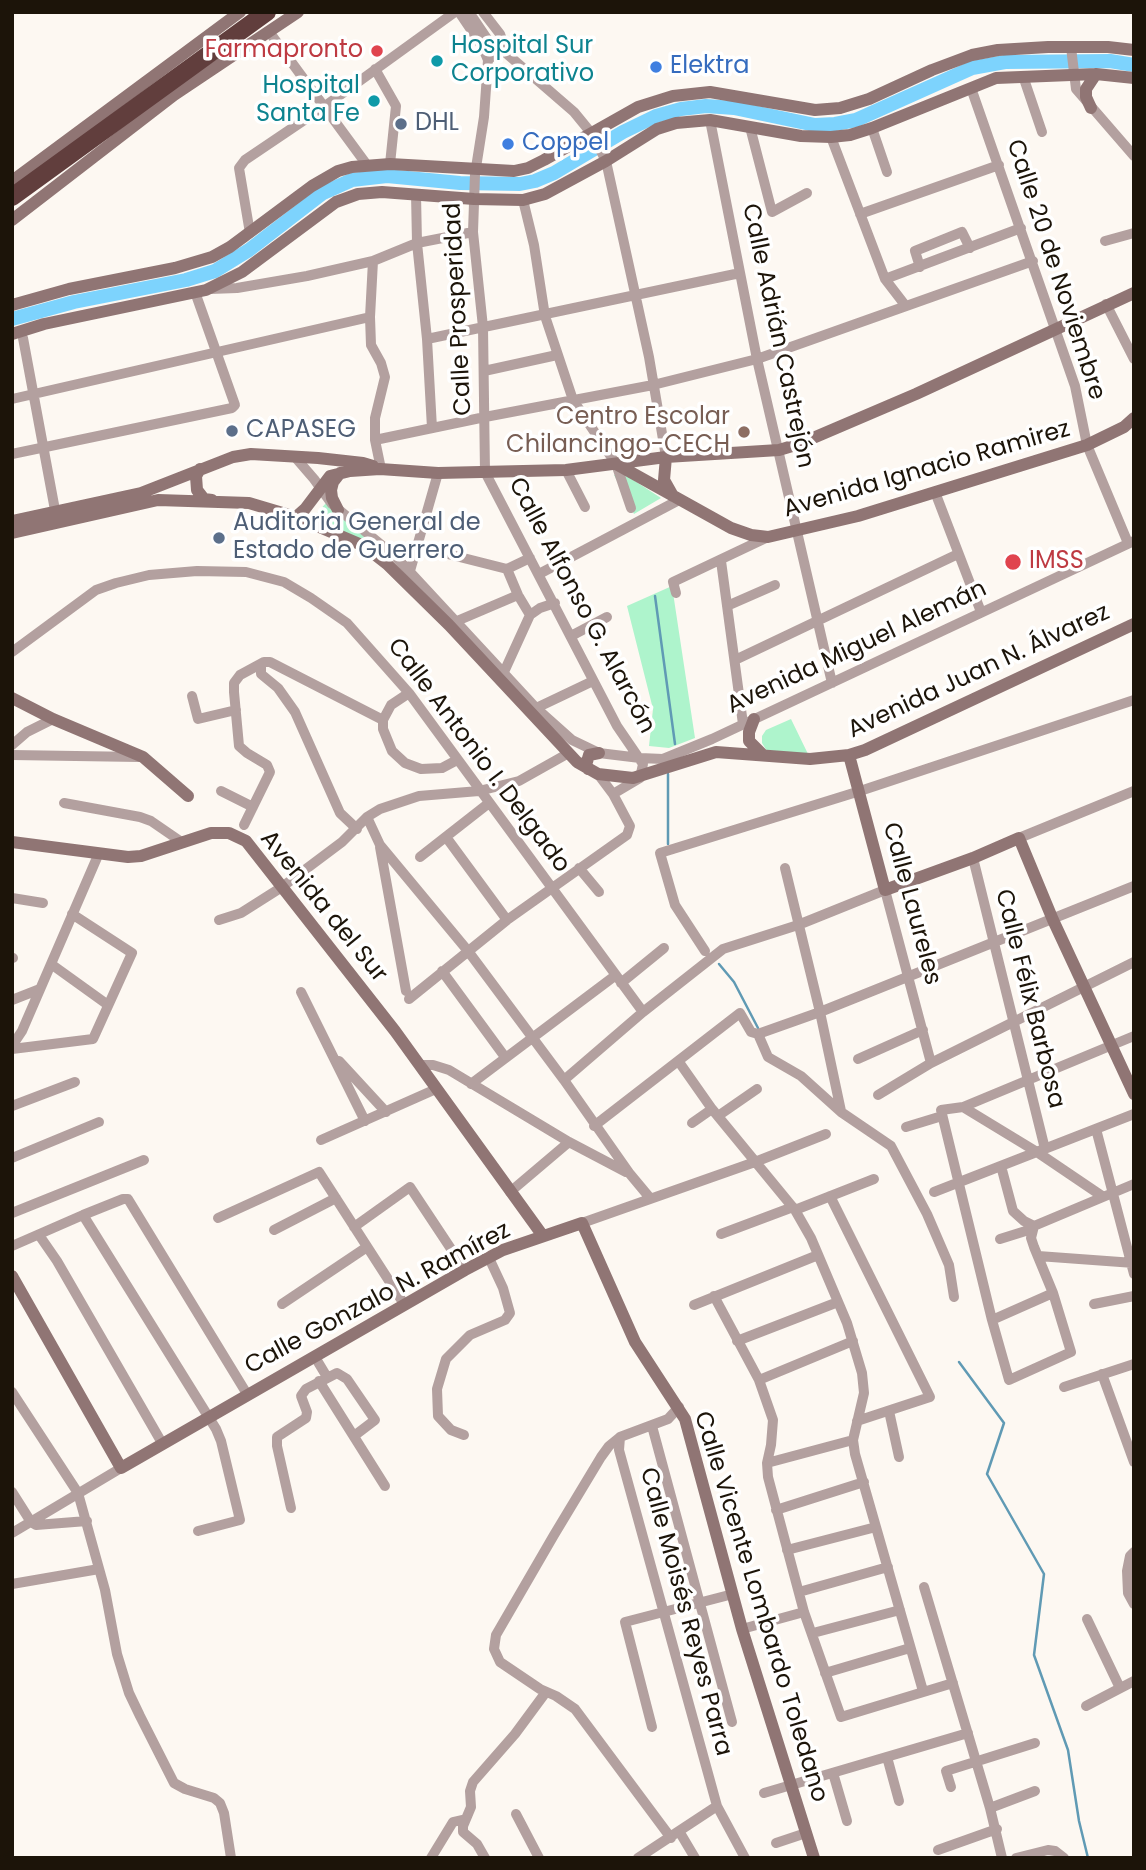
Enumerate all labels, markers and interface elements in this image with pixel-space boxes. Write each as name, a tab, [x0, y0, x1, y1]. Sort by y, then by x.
place label: Hospital Sur Corporativo	[451, 33, 594, 89]
place label: Farmapronto	[205, 37, 363, 65]
marker: Farmapronto	[369, 43, 385, 59]
marker: Hospital Sur Corporativo	[429, 53, 445, 69]
place label: Elektra	[670, 53, 749, 81]
marker: Elektra	[648, 59, 664, 75]
place label: Hospital Santa Fe	[256, 73, 360, 129]
marker: Hospital Santa Fe	[366, 93, 382, 109]
place label: DHL	[415, 110, 459, 138]
marker: DHL	[393, 116, 409, 132]
place label: Coppel	[522, 130, 609, 158]
marker: Coppel	[500, 136, 516, 152]
street label: Calle 20 de Noviembre	[999, 136, 1111, 404]
street label: Calle Adrián Castrejón	[735, 201, 819, 471]
street label: Calle Prosperidad	[439, 202, 479, 416]
place label: Centro Escolar Chilancingo-CECH	[506, 404, 730, 460]
street label: Avenida Ignacio Ramirez	[780, 415, 1074, 525]
place label: CAPASEG	[246, 417, 356, 445]
marker: CAPASEG	[224, 423, 240, 439]
marker: Centro Escolar Chilancingo-CECH	[736, 424, 752, 440]
street label: Calle Alfonso G. Alarcón	[501, 473, 661, 739]
place label: Auditoria General de Estado de Guerrero	[233, 510, 481, 566]
marker: Auditoria General de Estado de Guerrero	[211, 530, 227, 546]
place label: IMSS	[1029, 548, 1084, 576]
marker: IMSS	[1003, 552, 1023, 572]
street label: Avenida Miguel Alemán	[723, 575, 991, 721]
street label: Avenida Juan N. Álvarez	[844, 599, 1114, 745]
street label: Calle Antonio I. Delgado	[381, 633, 575, 879]
street label: Calle Laureles	[875, 820, 947, 988]
street label: Avenida del Sur	[253, 825, 393, 989]
street label: Calle Félix Barbosa	[988, 886, 1070, 1112]
street label: Calle Gonzalo N. Ramírez	[240, 1217, 516, 1381]
street label: Calle Vicente Lombardo Toledano	[687, 1408, 833, 1806]
street label: Calle Moisés Reyes Parra	[633, 1465, 737, 1759]

